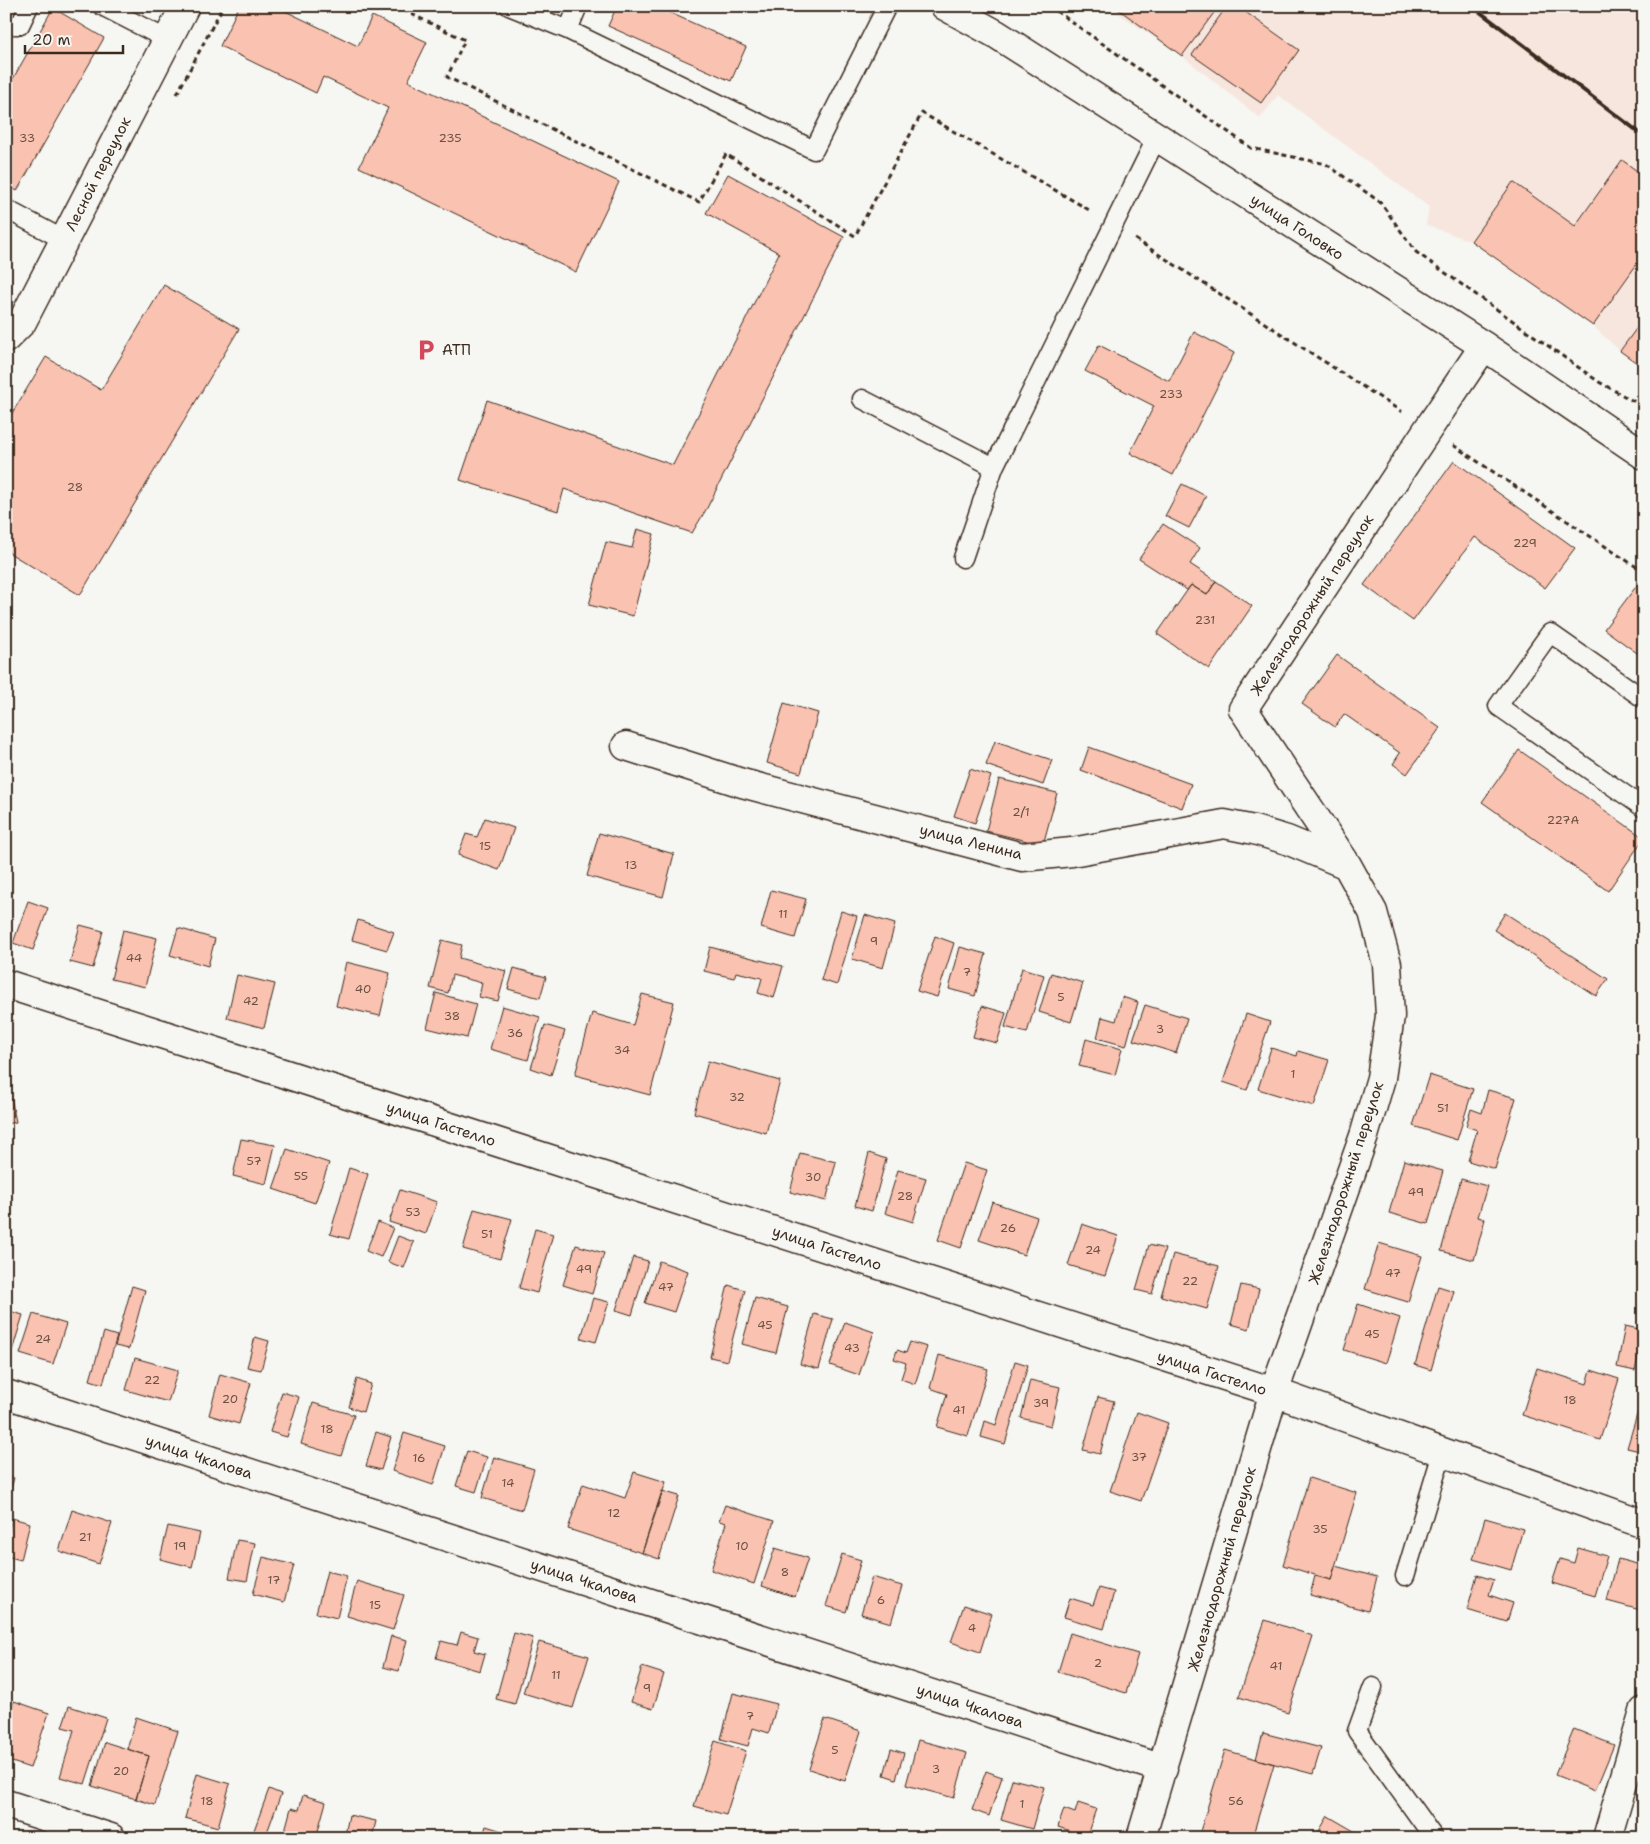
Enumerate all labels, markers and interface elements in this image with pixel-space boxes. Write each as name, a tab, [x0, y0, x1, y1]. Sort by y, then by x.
scale bar	[25, 22, 122, 54]
text: 20 m	[32, 30, 71, 50]
street label: Лесной переулок	[61, 113, 135, 235]
house number: 33	[19, 130, 35, 146]
house number: 235	[438, 130, 462, 146]
street label: улица Головко	[1246, 189, 1348, 265]
parking icon: АТП	[413, 337, 439, 363]
place label: АТП	[442, 340, 471, 360]
house number: 233	[1159, 386, 1183, 402]
house number: 28	[67, 479, 83, 495]
street label: Железнодорожный переулок	[1246, 511, 1378, 699]
house number: 229	[1513, 535, 1537, 551]
house number: 231	[1195, 612, 1215, 628]
house number: 2/1	[1012, 804, 1030, 820]
house number: 227А	[1547, 812, 1580, 828]
street label: улица Ленина	[917, 820, 1025, 865]
house number: 15	[479, 838, 491, 854]
house number: 13	[625, 857, 637, 873]
house number: 11	[778, 906, 788, 922]
house number: 9	[870, 933, 878, 949]
house number: 44	[126, 950, 142, 966]
house number: 7	[963, 964, 971, 980]
house number: 40	[355, 981, 371, 997]
house number: 5	[1057, 989, 1065, 1005]
house number: 42	[243, 993, 259, 1009]
house number: 38	[444, 1008, 460, 1024]
house number: 3	[1156, 1021, 1164, 1037]
house number: 36	[507, 1025, 523, 1041]
house number: 34	[614, 1042, 630, 1058]
house number: 1	[1290, 1066, 1296, 1082]
street label: Железнодорожный переулок	[1304, 1079, 1388, 1287]
house number: 32	[729, 1089, 745, 1105]
street label: улица Гастелло	[384, 1097, 498, 1151]
house number: 51	[1437, 1100, 1449, 1116]
house number: 57	[246, 1153, 262, 1169]
house number: 55	[294, 1168, 308, 1184]
house number: 30	[805, 1169, 821, 1185]
house number: 49	[1408, 1184, 1424, 1200]
house number: 28	[897, 1188, 913, 1204]
house number: 53	[405, 1204, 421, 1220]
house number: 26	[1000, 1220, 1016, 1236]
street label: улица Гастелло	[770, 1221, 884, 1275]
house number: 51	[481, 1226, 493, 1242]
house number: 24	[1085, 1242, 1101, 1258]
house number: 49	[576, 1261, 592, 1277]
house number: 47	[1385, 1265, 1401, 1281]
house number: 22	[1182, 1273, 1198, 1289]
house number: 47	[658, 1279, 674, 1295]
house number: 45	[757, 1317, 773, 1333]
house number: 45	[1364, 1326, 1380, 1342]
house number: 24	[35, 1331, 51, 1347]
house number: 43	[844, 1340, 860, 1356]
street label: улица Гастелло	[1155, 1346, 1269, 1400]
house number: 22	[144, 1372, 160, 1388]
house number: 20	[222, 1391, 238, 1407]
house number: 18	[1563, 1392, 1577, 1408]
house number: 39	[1033, 1395, 1049, 1411]
house number: 41	[953, 1402, 965, 1418]
house number: 18	[320, 1421, 334, 1437]
street label: улица Чкалова	[143, 1430, 256, 1484]
house number: 37	[1131, 1449, 1147, 1465]
house number: 16	[412, 1450, 426, 1466]
street label: Железнодорожный переулок	[1183, 1464, 1261, 1674]
house number: 14	[502, 1475, 514, 1491]
house number: 12	[608, 1505, 620, 1521]
house number: 35	[1312, 1521, 1328, 1537]
house number: 21	[79, 1529, 91, 1545]
house number: 19	[174, 1538, 186, 1554]
house number: 10	[735, 1538, 749, 1554]
street label: улица Чкалова	[528, 1554, 641, 1608]
house number: 8	[781, 1564, 789, 1580]
house number: 17	[268, 1572, 280, 1588]
house number: 6	[877, 1592, 885, 1608]
house number: 15	[369, 1597, 381, 1613]
house number: 4	[968, 1620, 976, 1636]
house number: 2	[1094, 1655, 1102, 1671]
house number: 41	[1270, 1658, 1282, 1674]
house number: 11	[551, 1667, 561, 1683]
street label: улица Чкалова	[914, 1679, 1027, 1733]
house number: 9	[643, 1680, 651, 1696]
house number: 7	[746, 1708, 754, 1724]
house number: 5	[831, 1742, 839, 1758]
house number: 3	[932, 1761, 940, 1777]
house number: 20	[113, 1763, 129, 1779]
house number: 18	[200, 1793, 214, 1809]
house number: 56	[1228, 1793, 1244, 1809]
house number: 1	[1019, 1796, 1025, 1812]

